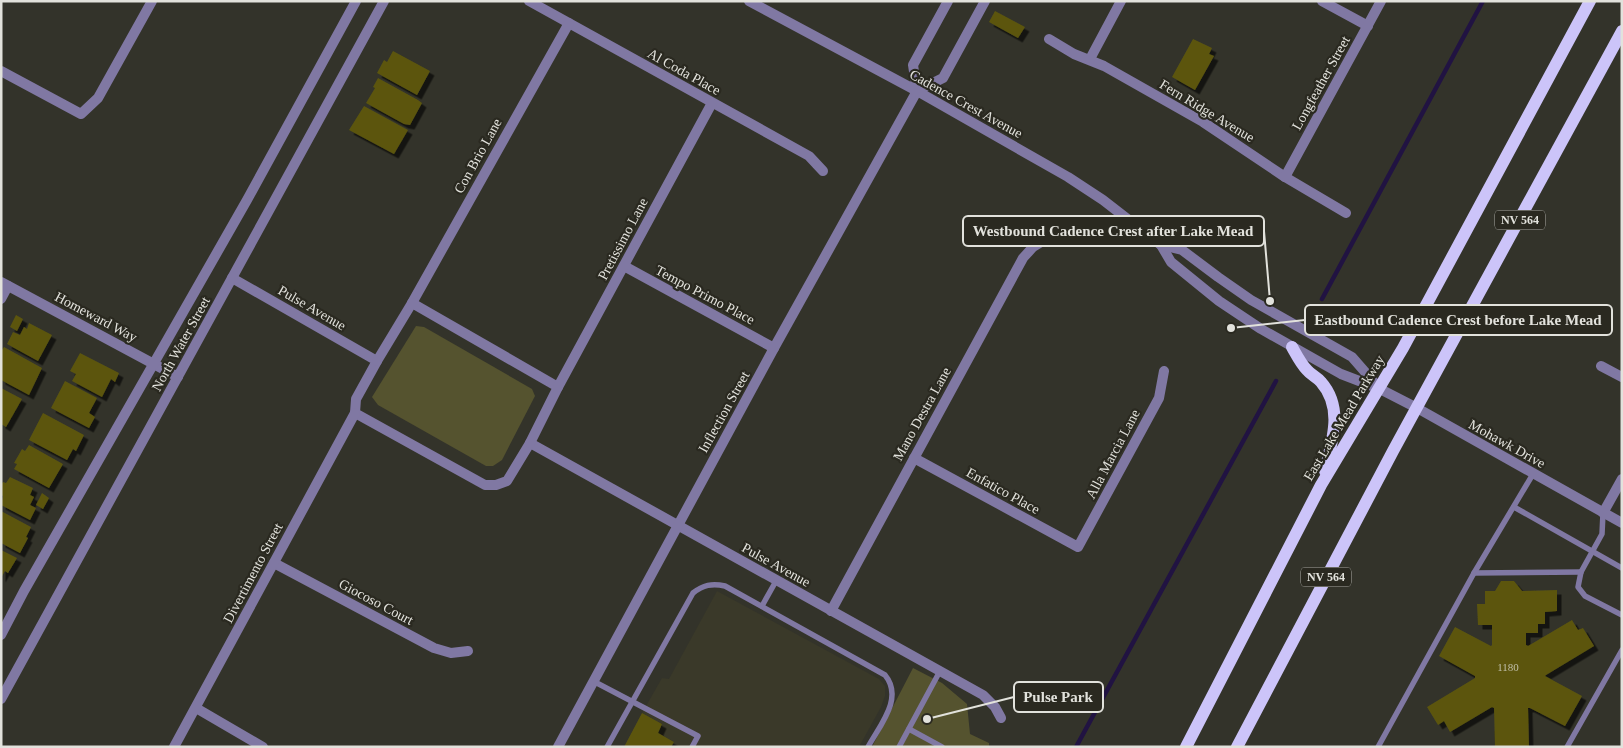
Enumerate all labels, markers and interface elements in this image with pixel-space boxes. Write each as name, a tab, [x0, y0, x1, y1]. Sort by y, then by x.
street label: Longfeather Street	[1289, 34, 1353, 132]
street label: Al Coda Place	[645, 46, 723, 98]
street label: Cadence Crest Avenue	[907, 67, 1025, 141]
street label: Fern Ridge Avenue	[1157, 77, 1257, 145]
street label: Con Brio Lane	[451, 116, 505, 196]
street label: Pretissimo Lane	[595, 195, 651, 283]
road number: NV 564	[1495, 210, 1545, 230]
callout: Westbound Cadence Crest after Lake Mead	[963, 216, 1264, 246]
text: Westbound Cadence Crest after Lake Mead	[973, 223, 1254, 239]
street label: Tempo Primo Place	[653, 263, 757, 327]
street label: Pulse Avenue	[276, 283, 348, 333]
street label: Homeward Way	[52, 289, 140, 345]
street label: North Water Street	[149, 294, 213, 394]
callout: Eastbound Cadence Crest before Lake Mead	[1305, 305, 1612, 335]
text: Eastbound Cadence Crest before Lake Mead	[1314, 312, 1602, 328]
street label: East Lake Mead Parkway	[1301, 353, 1387, 483]
street label: Mano Destra Lane	[890, 365, 954, 463]
street label: Inflection Street	[695, 369, 753, 455]
street label: Alla Marcia Lane	[1083, 407, 1143, 501]
street label: Mohawk Drive	[1466, 417, 1548, 471]
street label: Enfatico Place	[964, 465, 1042, 517]
street label: Divertimento Street	[220, 520, 286, 625]
street label: Pulse Avenue	[739, 540, 813, 590]
road number: NV 564	[1301, 568, 1351, 586]
street label: Giocoso Court	[336, 576, 416, 628]
house number: 1180	[1497, 661, 1519, 673]
callout: Pulse Park	[1014, 682, 1103, 712]
text: Pulse Park	[1023, 689, 1093, 705]

